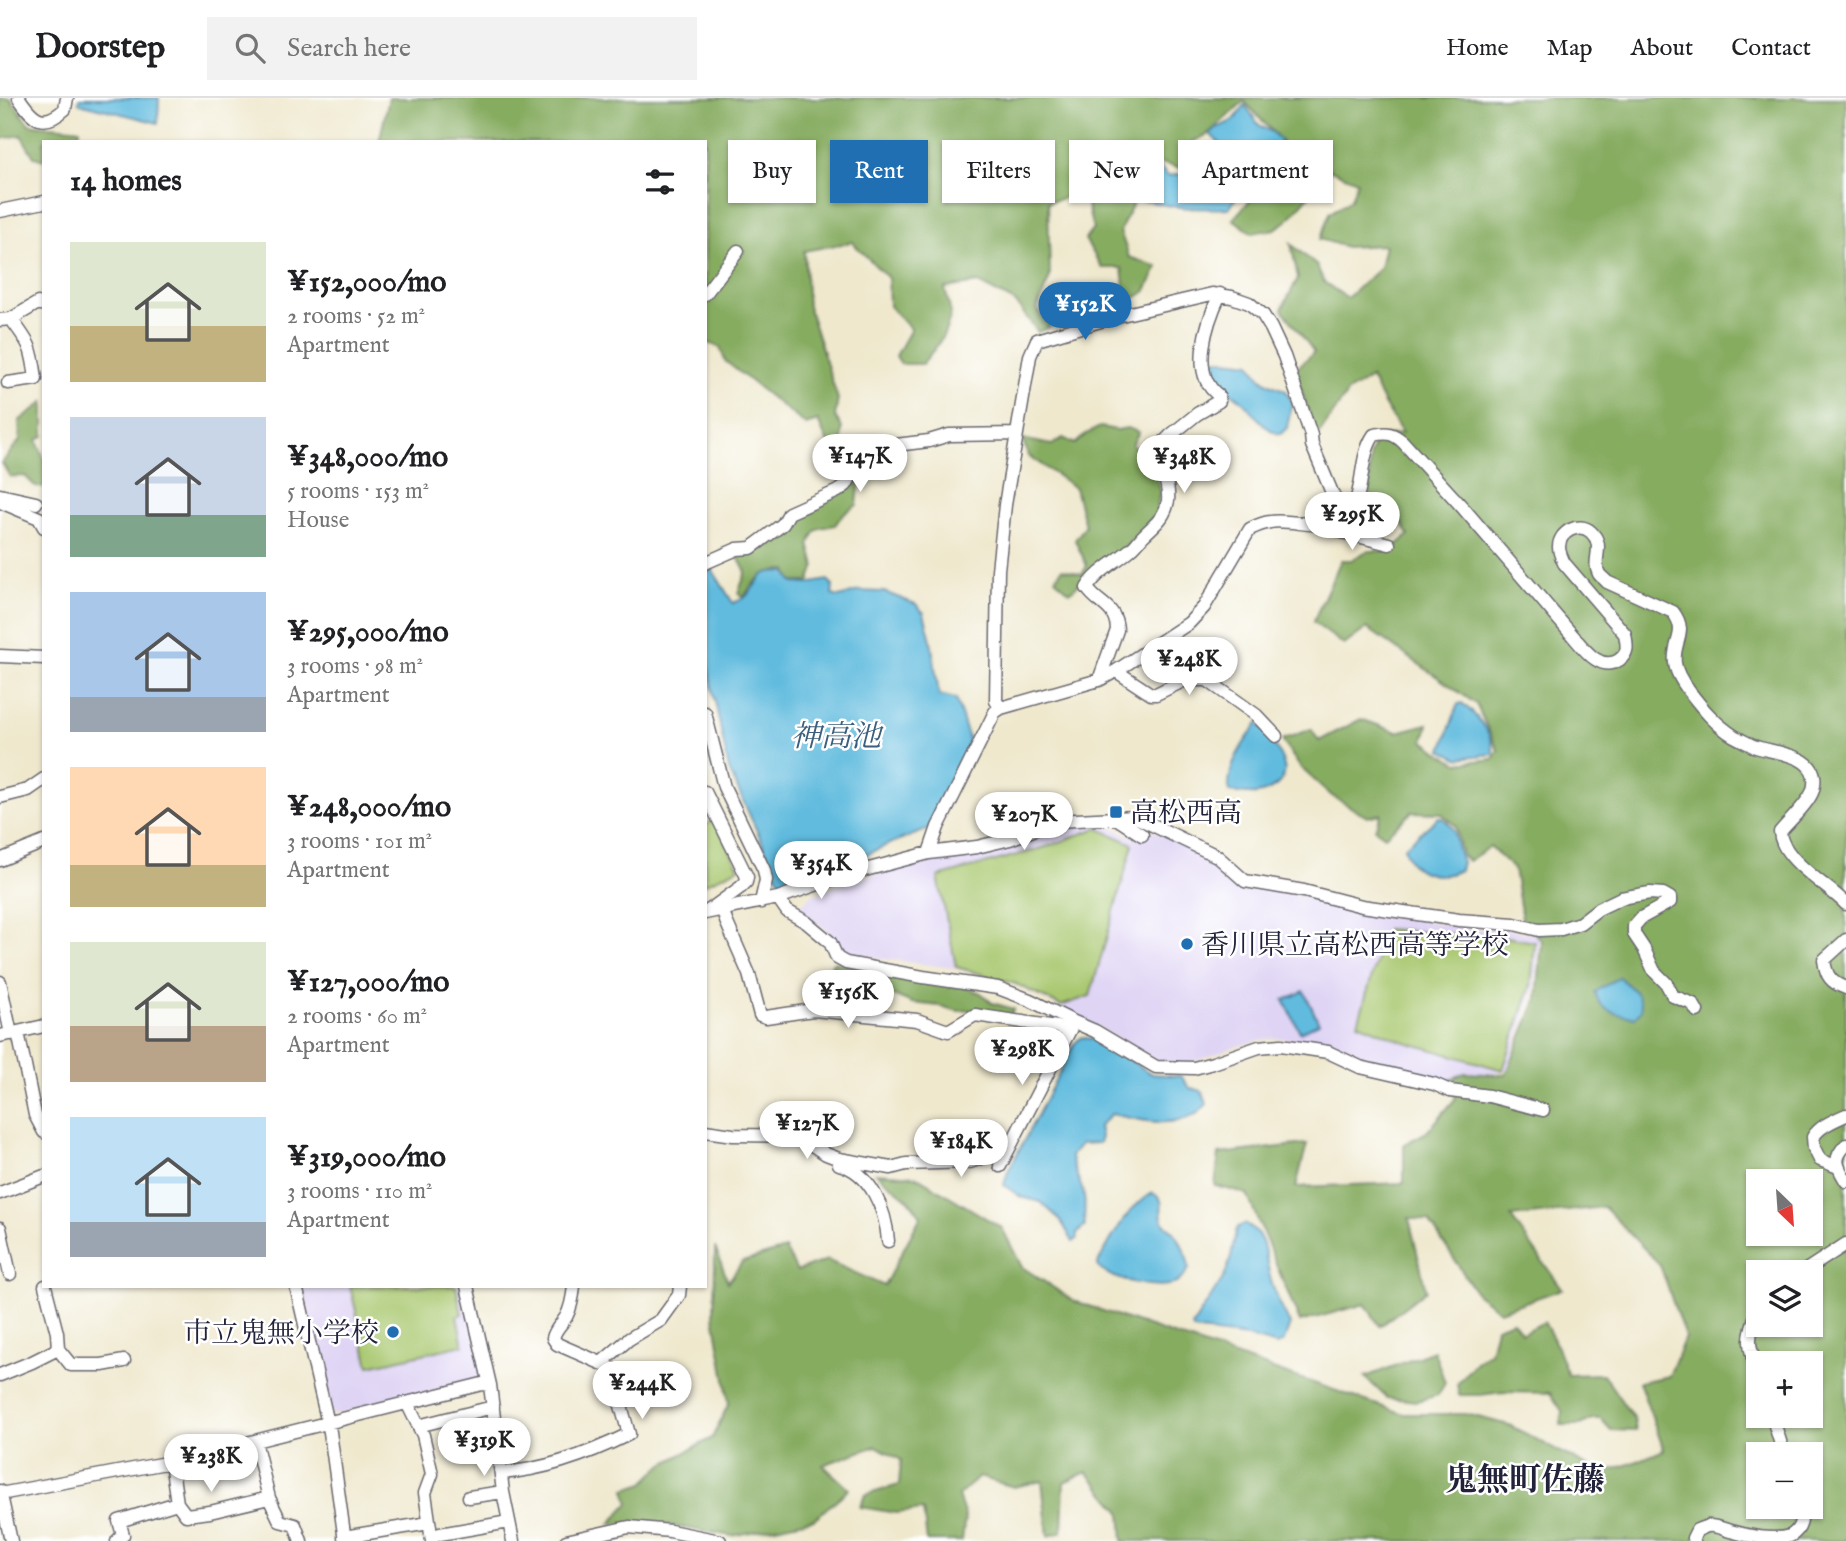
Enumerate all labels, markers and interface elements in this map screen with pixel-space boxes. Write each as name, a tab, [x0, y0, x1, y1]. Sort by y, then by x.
search box	[207, 17, 697, 80]
text: Doorstep	[35, 27, 165, 69]
icon: search	[231, 29, 269, 67]
text: Search here	[287, 32, 411, 65]
text: Home	[1446, 33, 1509, 64]
text: Map	[1547, 33, 1593, 64]
text: About	[1631, 33, 1693, 64]
text: Contact	[1731, 33, 1811, 64]
chip: Buy	[728, 140, 816, 203]
chip: Rent	[830, 140, 928, 203]
chip: Filters	[942, 140, 1055, 203]
chip: New	[1069, 140, 1164, 203]
chip: Apartment	[1178, 140, 1333, 203]
text: 14 homes	[70, 163, 182, 201]
icon: filters	[641, 163, 679, 201]
text: ¥152,000/mo	[287, 264, 447, 302]
icon: home	[126, 270, 210, 354]
pin: ¥152K	[1036, 282, 1134, 342]
text: ¥152K	[1054, 290, 1116, 319]
text: 2 rooms · 52 m²	[287, 302, 425, 331]
text: Apartment	[287, 331, 390, 360]
pin: ¥147K	[811, 434, 909, 494]
pin: ¥348K	[1135, 436, 1233, 495]
text: ¥348,000/mo	[287, 439, 448, 477]
text: ¥147K	[828, 442, 892, 471]
text: ¥348K	[1153, 443, 1215, 472]
icon: home	[126, 445, 210, 529]
text: 5 rooms · 153 m²	[287, 477, 429, 506]
pin: ¥295K	[1303, 492, 1401, 552]
text: ¥295K	[1321, 500, 1383, 529]
text: House	[287, 506, 349, 535]
text: ¥295,000/mo	[287, 614, 449, 652]
icon: home	[126, 620, 210, 704]
pin: ¥248K	[1140, 638, 1238, 697]
text: ¥248K	[1157, 645, 1221, 674]
text: 3 rooms · 98 m²	[287, 652, 423, 681]
text: Apartment	[287, 681, 390, 710]
water label: 神高池	[791, 719, 884, 757]
text: ¥248,000/mo	[287, 789, 451, 827]
pin: ¥207K	[975, 792, 1073, 852]
icon: home	[126, 795, 210, 879]
place label: 高松西高	[1130, 797, 1242, 832]
text: ¥207K	[991, 800, 1057, 829]
marker: 高松西高	[1108, 804, 1124, 820]
text: 3 rooms · 101 m²	[287, 827, 432, 856]
pin: ¥354K	[772, 842, 870, 901]
text: ¥354K	[790, 849, 852, 878]
text: Apartment	[287, 856, 390, 885]
place label: 香川県立高松西高等学校	[1201, 929, 1509, 964]
marker: 香川県立高松西高等学校	[1179, 936, 1195, 952]
text: ¥127,000/mo	[287, 964, 449, 1002]
icon: home	[126, 970, 210, 1054]
pin: ¥156K	[799, 970, 897, 1030]
text: ¥156K	[818, 978, 878, 1007]
text: 2 rooms · 60 m²	[287, 1002, 427, 1031]
pin: ¥298K	[973, 1028, 1071, 1087]
text: Apartment	[287, 1031, 390, 1060]
text: ¥298K	[990, 1035, 1054, 1064]
pin: ¥127K	[758, 1102, 856, 1161]
text: ¥127K	[775, 1109, 839, 1138]
pin: ¥184K	[912, 1119, 1010, 1179]
text: ¥184K	[930, 1127, 992, 1156]
text: ¥319,000/mo	[287, 1139, 446, 1177]
icon: home	[126, 1145, 210, 1229]
north arrow	[1746, 1169, 1824, 1246]
map controls	[1746, 1169, 1823, 1519]
text: 3 rooms · 110 m²	[287, 1177, 432, 1206]
text: Apartment	[287, 1206, 390, 1235]
button: layers	[1746, 1260, 1823, 1337]
place label: 市立鬼無小学校	[183, 1317, 379, 1352]
marker: 市立鬼無小学校	[385, 1324, 401, 1340]
button: +	[1746, 1351, 1823, 1428]
pin: ¥244K	[593, 1362, 691, 1421]
text: ¥244K	[609, 1369, 675, 1398]
pin: ¥319K	[435, 1418, 533, 1478]
text: ¥319K	[454, 1426, 514, 1455]
pin: ¥238K	[162, 1434, 260, 1494]
text: ¥238K	[180, 1442, 242, 1471]
button: −	[1746, 1442, 1823, 1519]
district label: 鬼無町佐藤	[1445, 1461, 1605, 1502]

